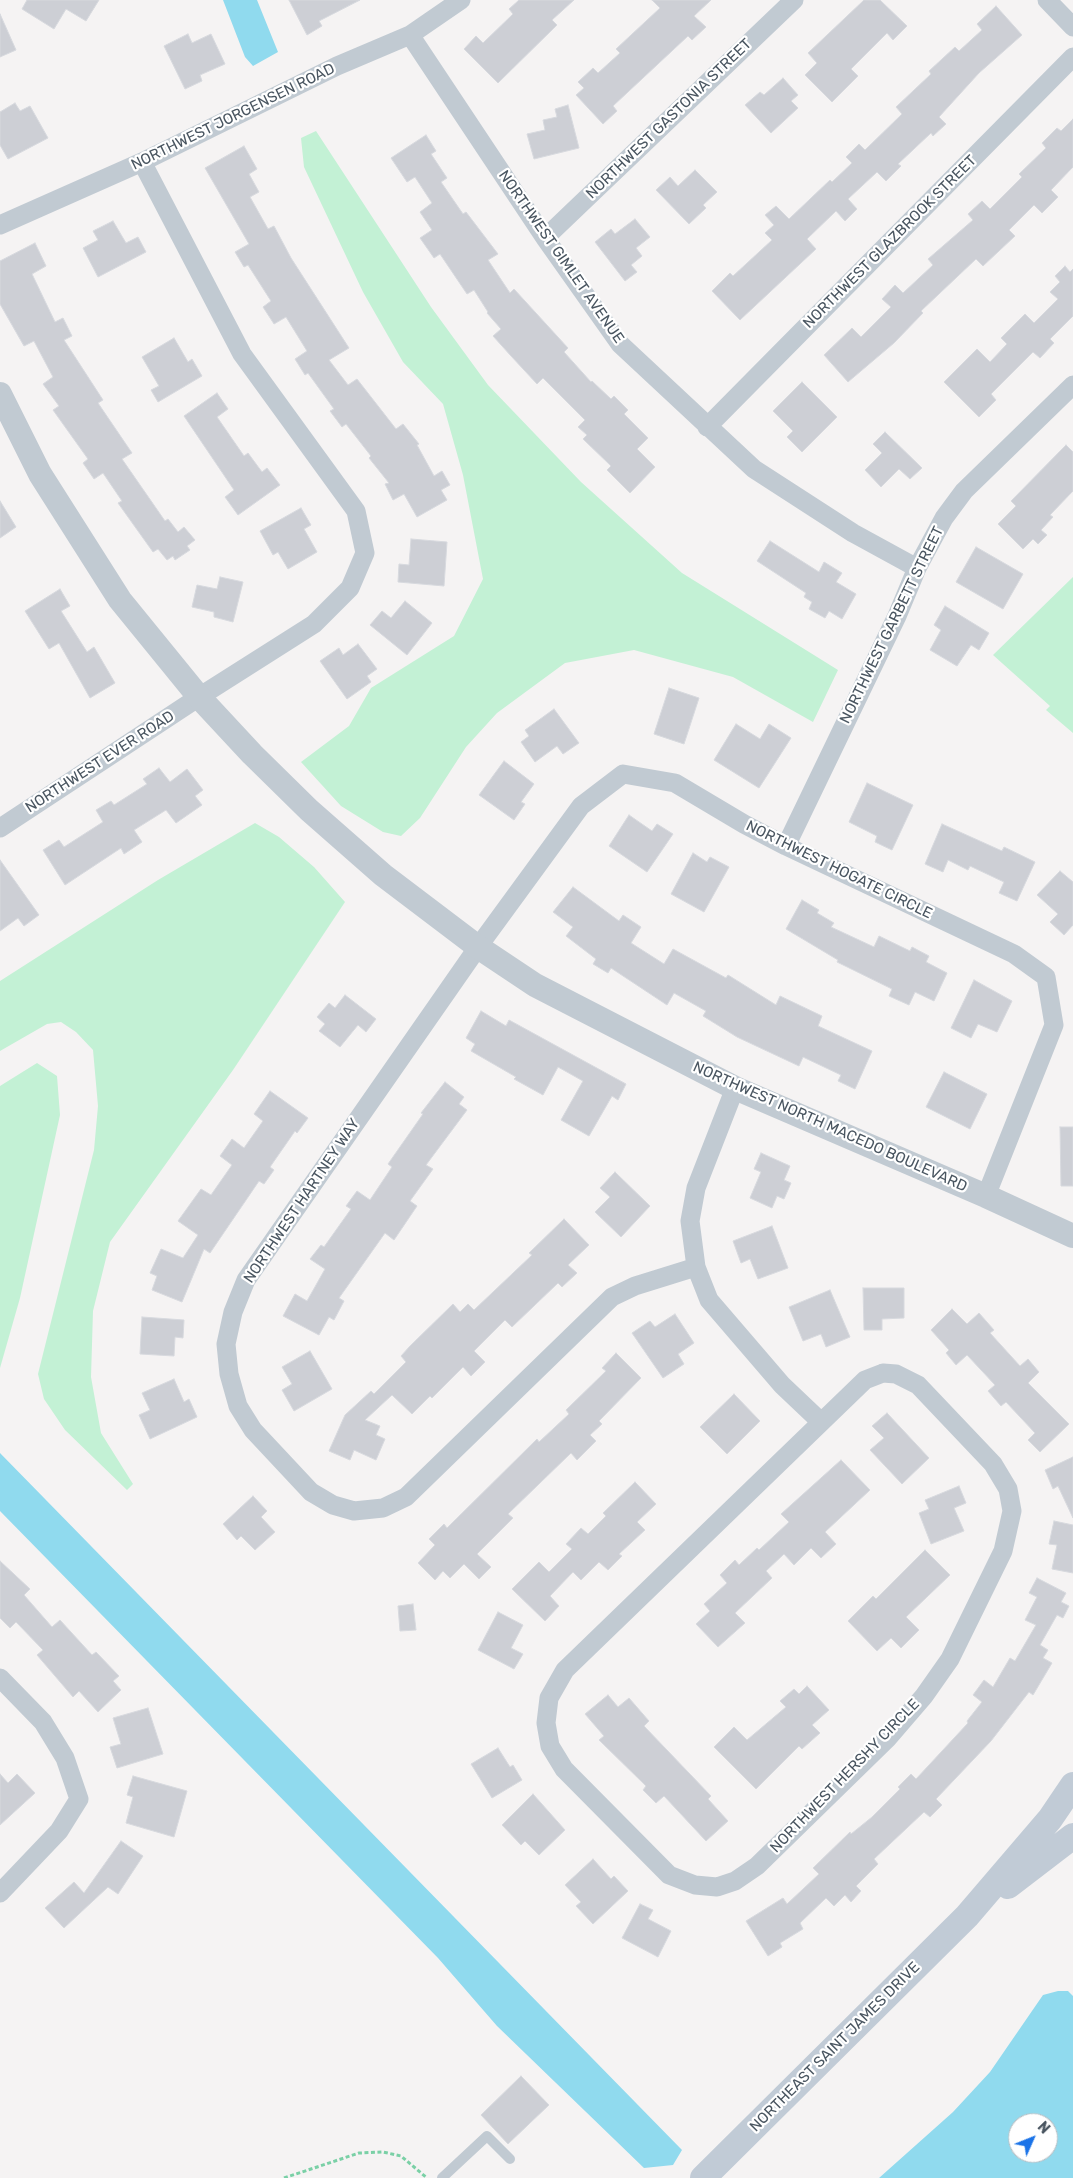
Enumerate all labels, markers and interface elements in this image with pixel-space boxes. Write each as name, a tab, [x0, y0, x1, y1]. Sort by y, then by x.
street label: NORTHWEST GASTONIA STREET	[583, 35, 755, 203]
street label: NORTHWEST JORGENSEN ROAD	[128, 60, 338, 174]
street label: NORTHWEST GLAZBROOK STREET	[800, 152, 980, 332]
street label: NORTHWEST GIMLET AVENUE	[494, 167, 628, 347]
street label: NORTHWEST GARBETT STREET	[836, 524, 948, 726]
street label: NORTHWEST EVER ROAD	[22, 707, 178, 817]
street label: NORTHWEST HOGATE CIRCLE	[743, 817, 935, 923]
street label: NORTHWEST NORTH MACEDO BOULEVARD	[690, 1058, 970, 1196]
street label: NORTHWEST HARTNEY WAY	[240, 1115, 364, 1287]
street label: NORTHWEST HERSHY CIRCLE	[767, 1695, 923, 1857]
street label: NORTHEAST SAINT JAMES DRIVE	[746, 1958, 924, 2136]
north arrow	[1008, 2113, 1058, 2163]
text: N	[1034, 2118, 1053, 2137]

